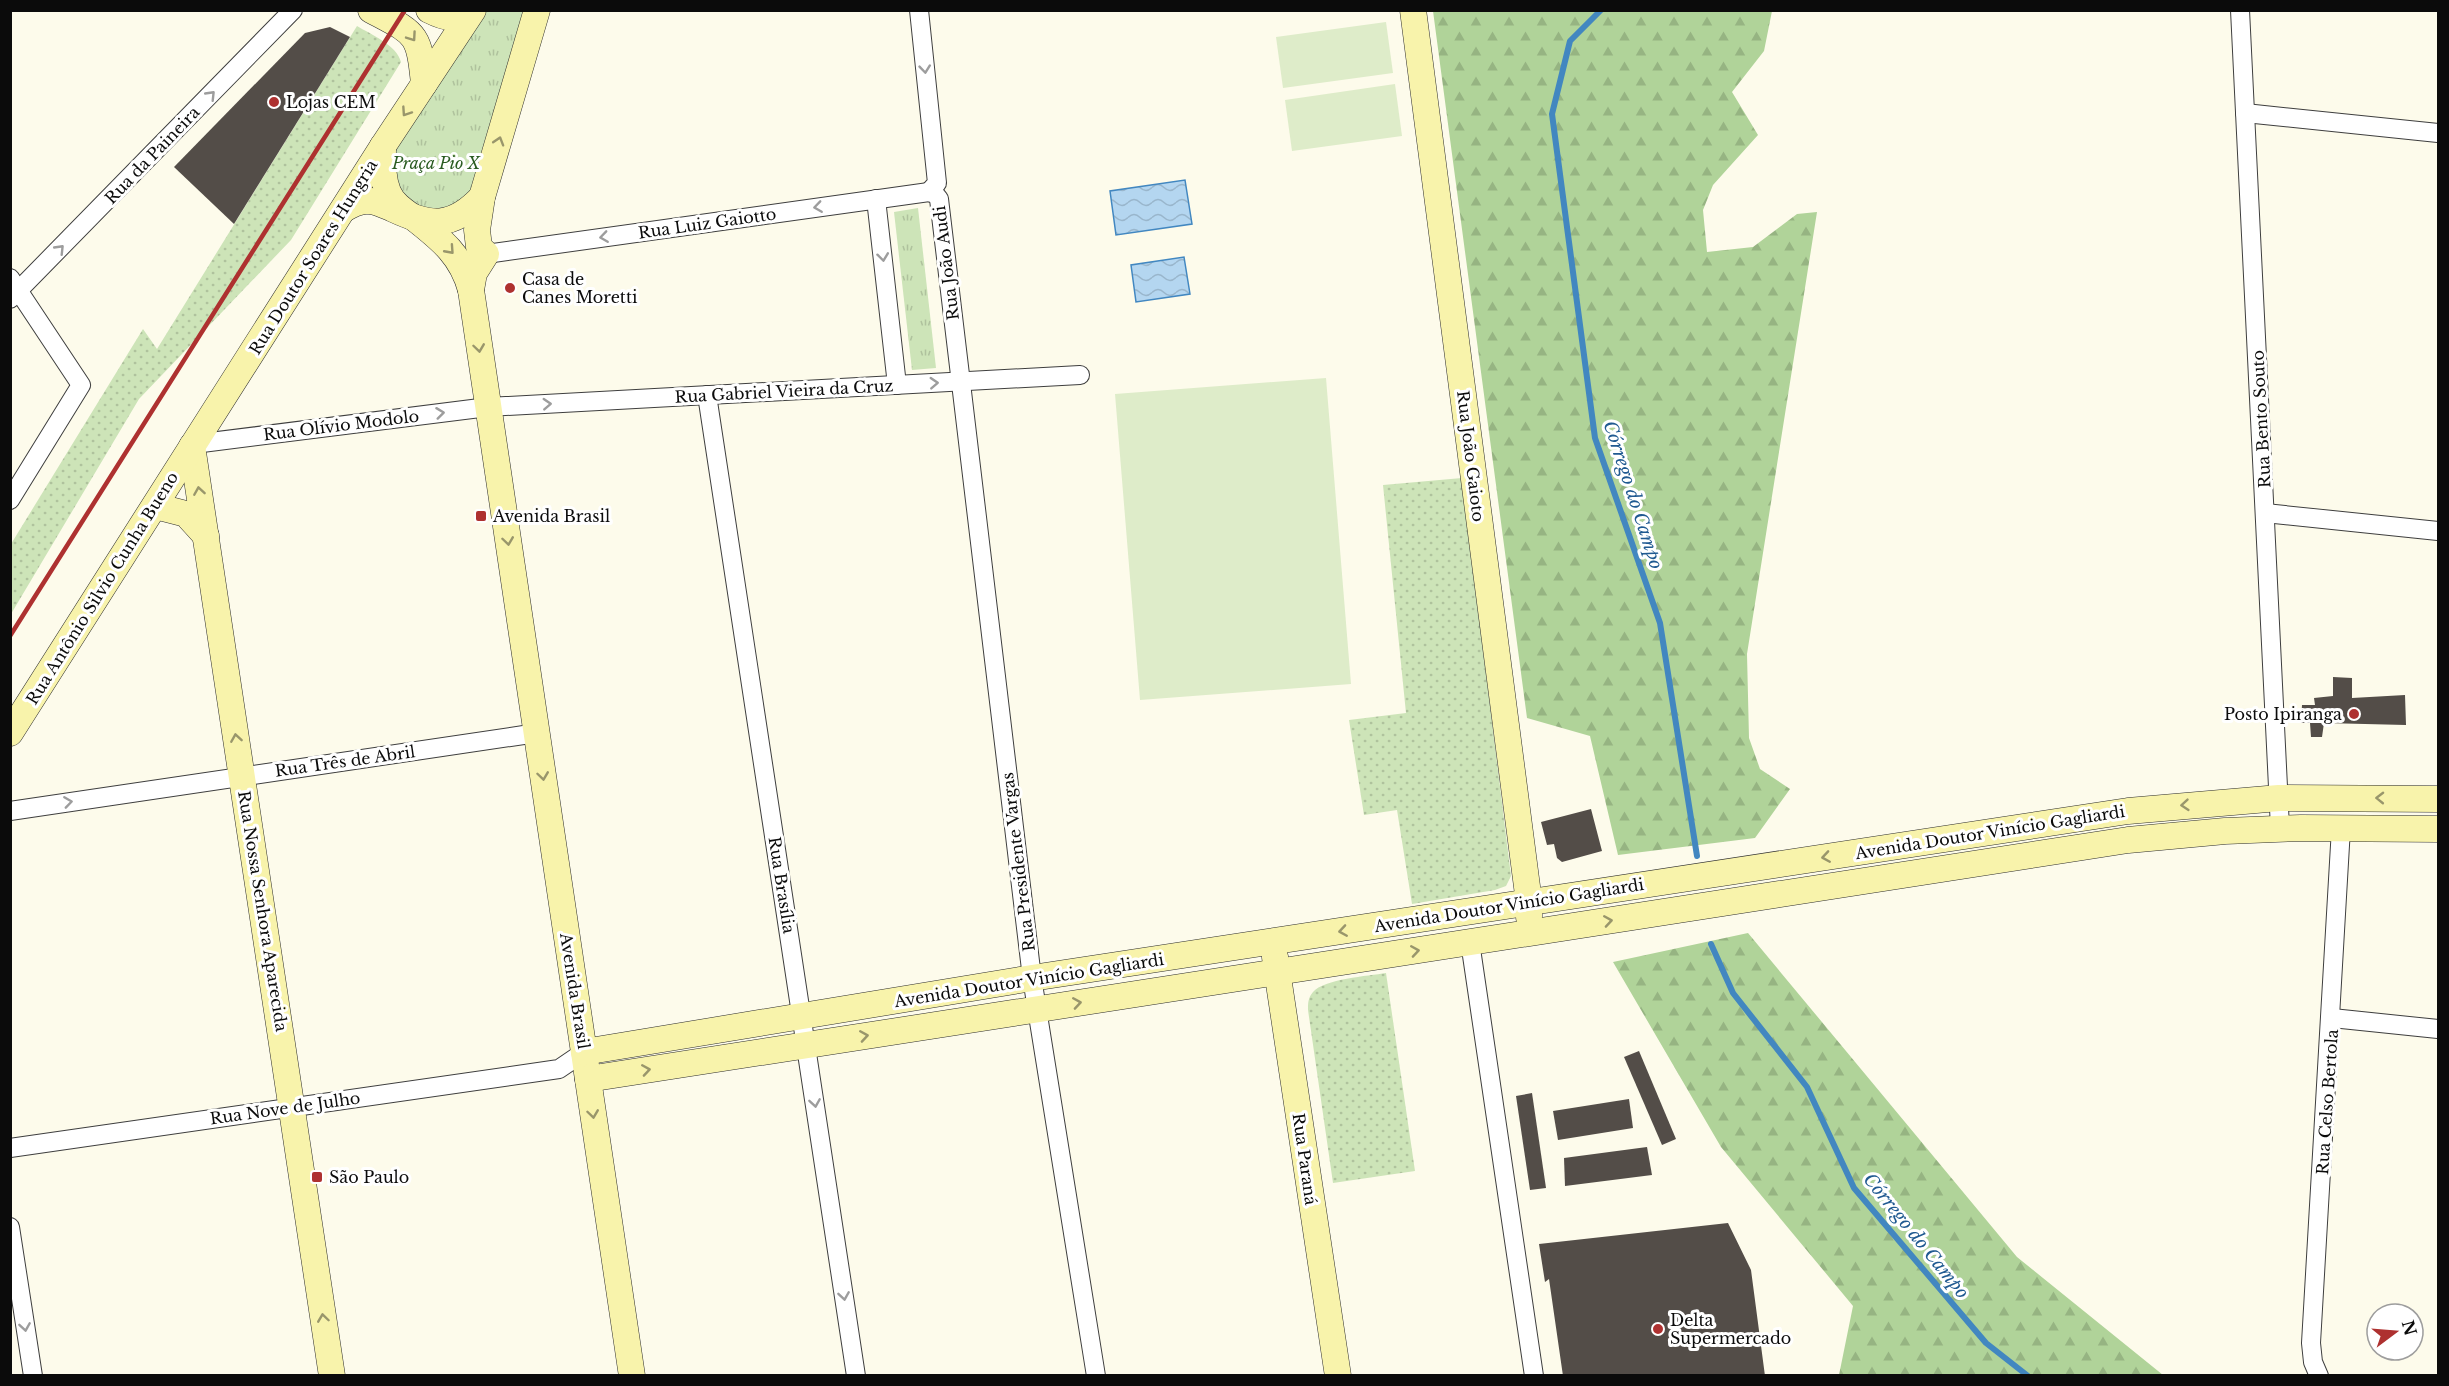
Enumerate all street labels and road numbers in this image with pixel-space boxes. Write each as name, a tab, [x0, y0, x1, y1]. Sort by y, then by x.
street label: Rua da Paineira	[100, 102, 204, 208]
street label: Rua Doutor Soares Hungria	[245, 156, 381, 358]
street label: Rua Luiz Gaiotto	[637, 203, 777, 243]
street label: Rua João Audi	[929, 204, 963, 321]
street label: Rua Bento Souto	[2247, 349, 2275, 489]
street label: Rua Gabriel Vieira da Cruz	[674, 375, 894, 407]
street label: Rua João Gaioto	[1453, 389, 1489, 523]
street label: Rua Olívio Modolo	[262, 406, 420, 444]
street label: Rua Antônio Silvio Cunha Bueno	[22, 468, 182, 708]
street label: Rua Três de Abril	[274, 741, 416, 781]
street label: Rua Presidente Vargas	[997, 771, 1039, 953]
street label: Rua Nossa Senhora Aparecida	[234, 789, 292, 1033]
street label: Avenida Doutor Vinício Gagliardi	[1853, 801, 2127, 863]
street label: Rua Brasília	[764, 835, 800, 935]
street label: Avenida Doutor Vinício Gagliardi	[1372, 874, 1646, 936]
street label: Avenida Brasil	[556, 931, 594, 1050]
street label: Avenida Doutor Vinício Gagliardi	[892, 949, 1166, 1011]
street label: Rua Celso Bertola	[2312, 1028, 2342, 1175]
street label: Rua Nove de Julho	[208, 1088, 362, 1128]
street label: Rua Paraná	[1289, 1112, 1321, 1206]

